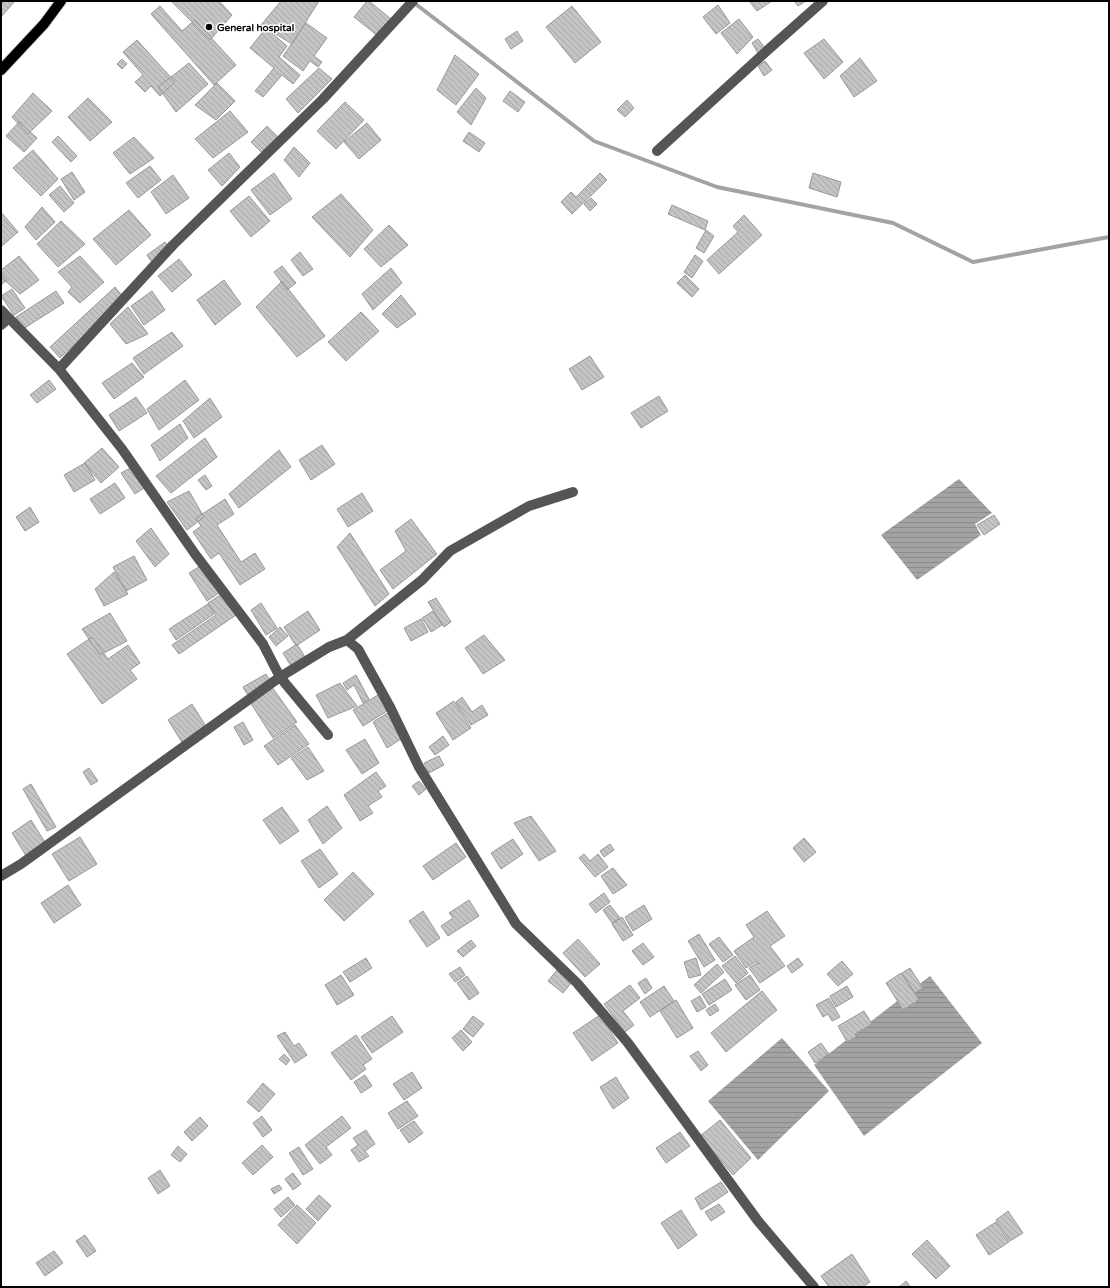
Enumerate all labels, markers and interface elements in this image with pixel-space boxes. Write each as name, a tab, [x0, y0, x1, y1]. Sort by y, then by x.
marker: General hospital	[204, 22, 214, 32]
place label: General hospital	[217, 22, 294, 34]

